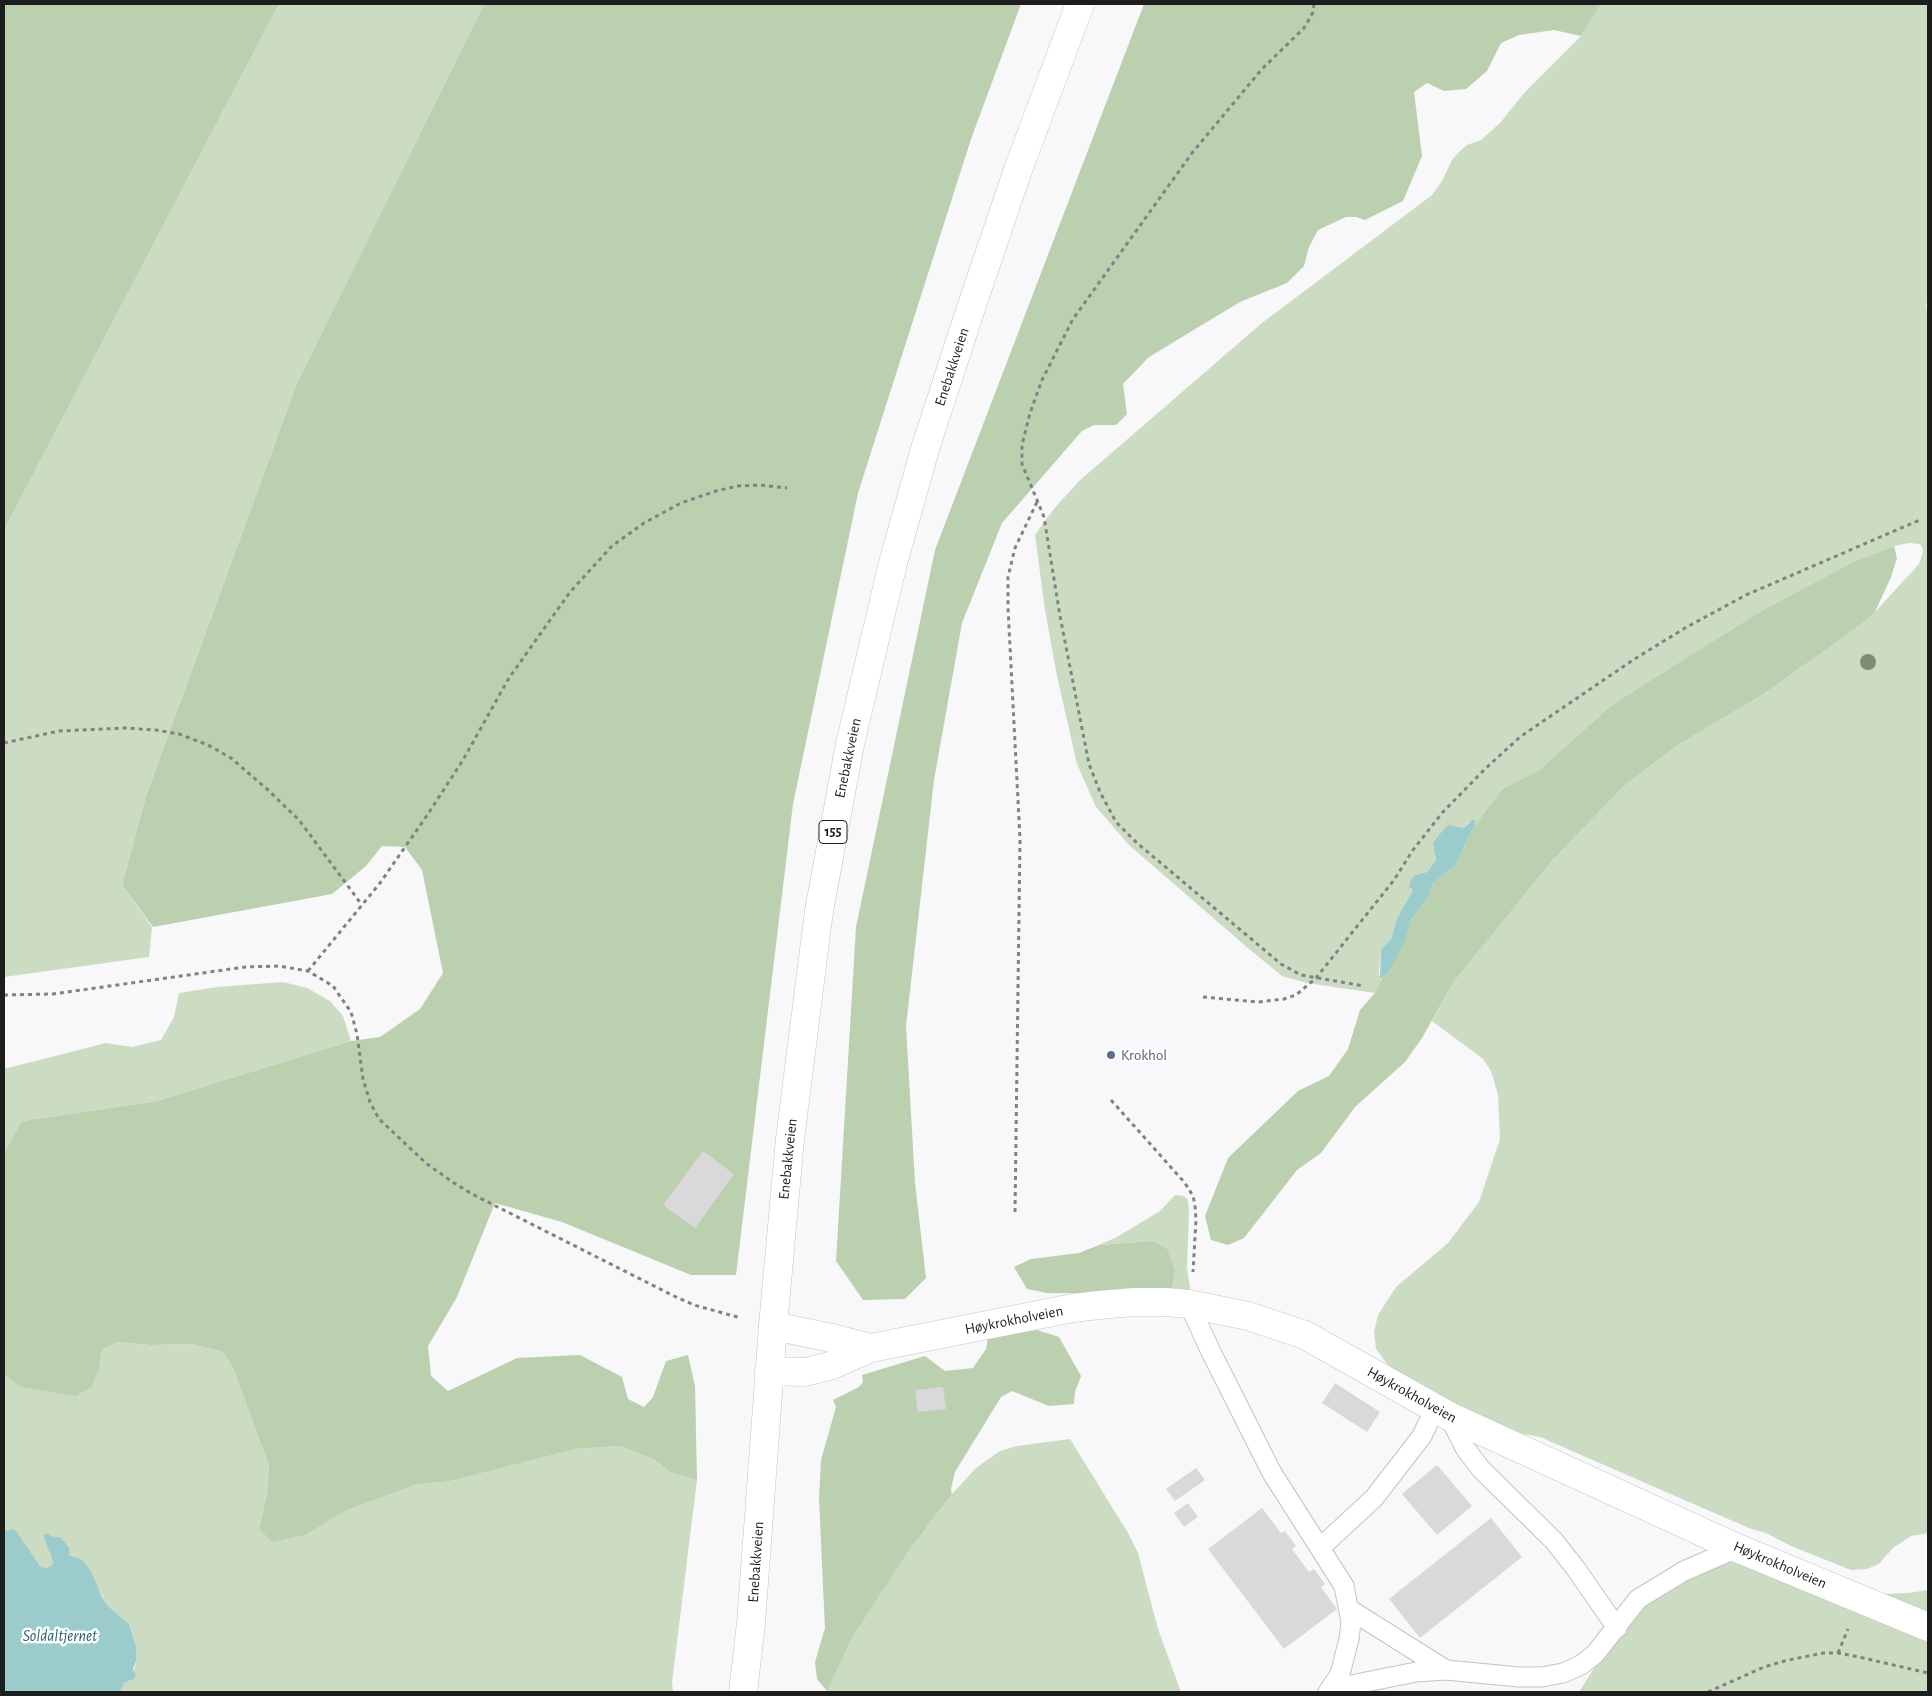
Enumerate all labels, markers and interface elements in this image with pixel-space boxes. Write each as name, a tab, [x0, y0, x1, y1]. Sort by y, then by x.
street label: Enebakkveien	[931, 326, 973, 408]
street label: Enebakkveien	[831, 716, 865, 800]
road number: 155	[819, 820, 847, 844]
place label: Krokhol	[1121, 1046, 1167, 1064]
marker: Krokhol	[1105, 1049, 1117, 1061]
street label: Enebakkveien	[775, 1118, 801, 1200]
street label: Høykrokholveien	[963, 1302, 1065, 1338]
street label: Høykrokholveien	[1364, 1363, 1460, 1427]
street label: Enebakkveien	[744, 1521, 768, 1603]
street label: Høykrokholveien	[1731, 1537, 1829, 1593]
water label: Soldaltjernet	[23, 1626, 97, 1646]

